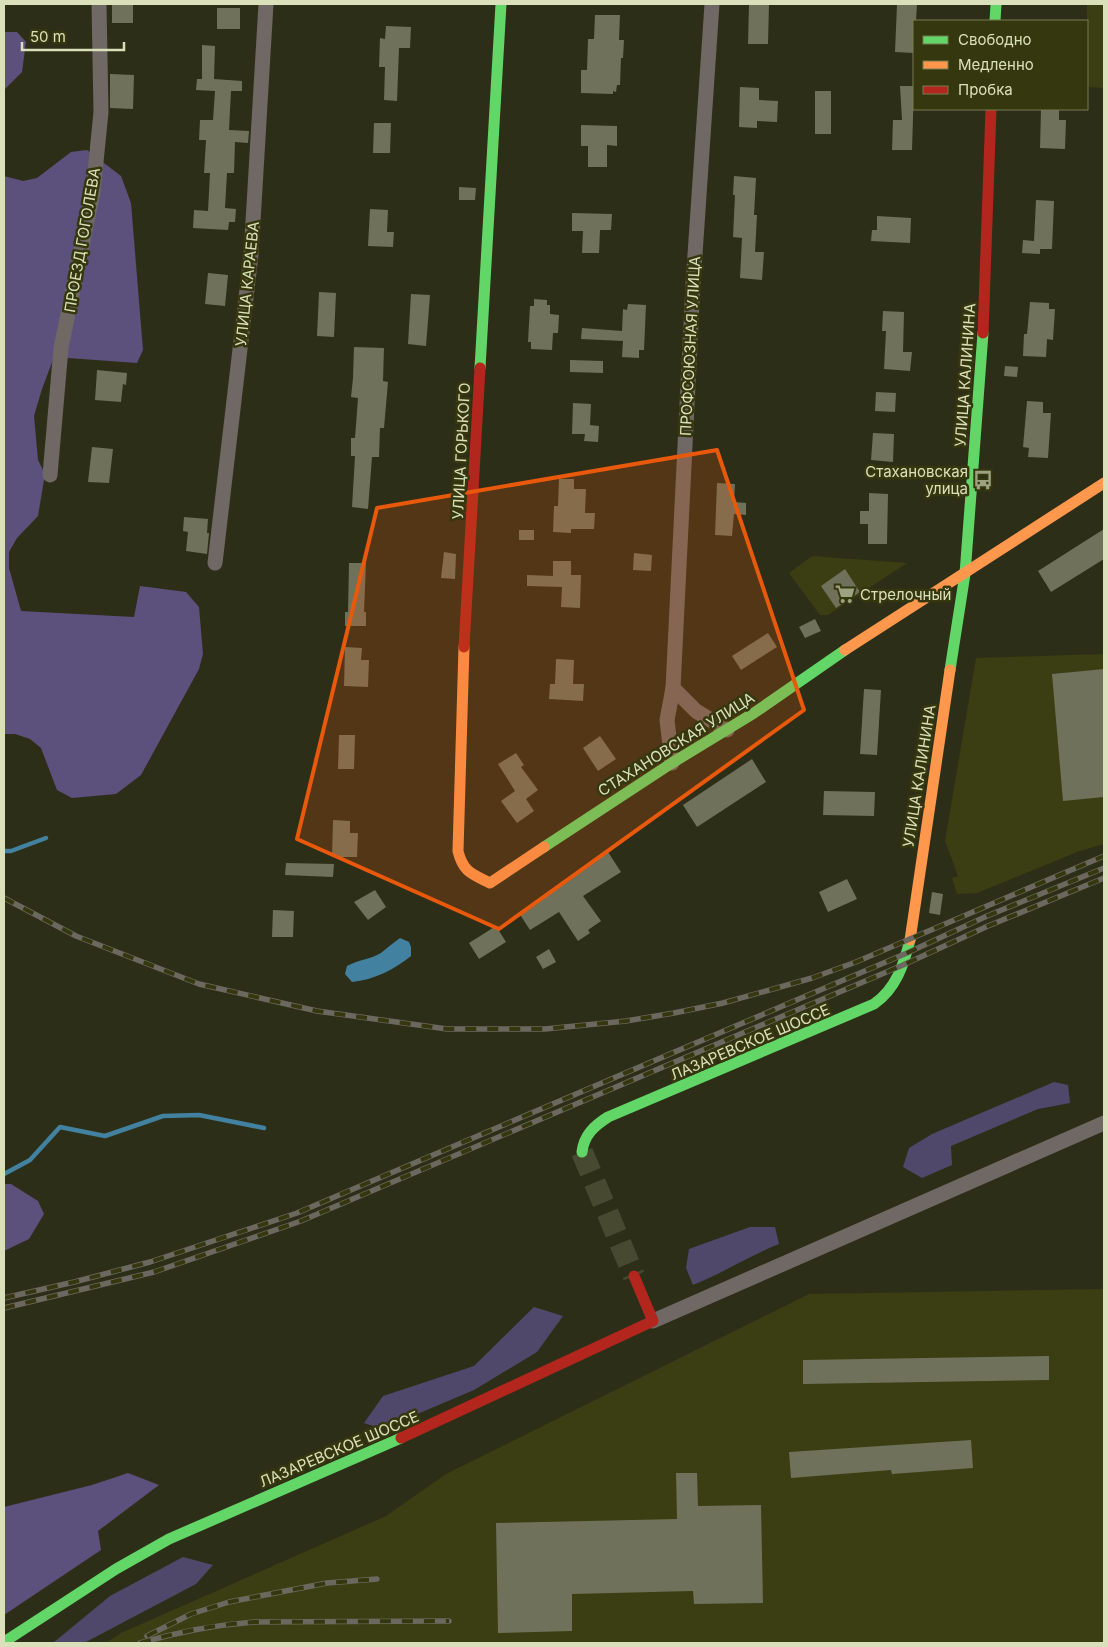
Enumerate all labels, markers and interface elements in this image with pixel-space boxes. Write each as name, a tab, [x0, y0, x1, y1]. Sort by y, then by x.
scale bar	[22, 20, 125, 52]
legend	[913, 20, 1088, 110]
text: 50 m	[30, 27, 66, 46]
text: Свободно	[958, 30, 1032, 49]
text: Медленно	[958, 55, 1034, 74]
text: Пробка	[958, 80, 1013, 99]
street label: ПРОЕЗД ГОГОЛЕВА	[60, 166, 104, 314]
street label: УЛИЦА КАРАЕВА	[231, 220, 263, 348]
street label: ПРОФСОЮЗНАЯ УЛИЦА	[676, 256, 704, 436]
street label: УЛИЦА КАЛИНИНА	[950, 302, 980, 448]
street label: УЛИЦА ГОРЬКОГО	[448, 382, 474, 520]
place label: Стахановская улица	[865, 462, 968, 498]
bus stop icon: Стахановская улица	[972, 469, 994, 491]
supermarket icon: Стрелочный	[834, 583, 856, 605]
place label: Стрелочный	[860, 585, 951, 604]
street label: СТАХАНОВСКАЯ УЛИЦА	[594, 688, 758, 800]
street label: УЛИЦА КАЛИНИНА	[898, 703, 940, 849]
street label: ЛАЗАРЕВСКОЕ ШОССЕ	[667, 1000, 833, 1084]
street label: ЛАЗАРЕВСКОЕ ШОССЕ	[256, 1407, 422, 1491]

